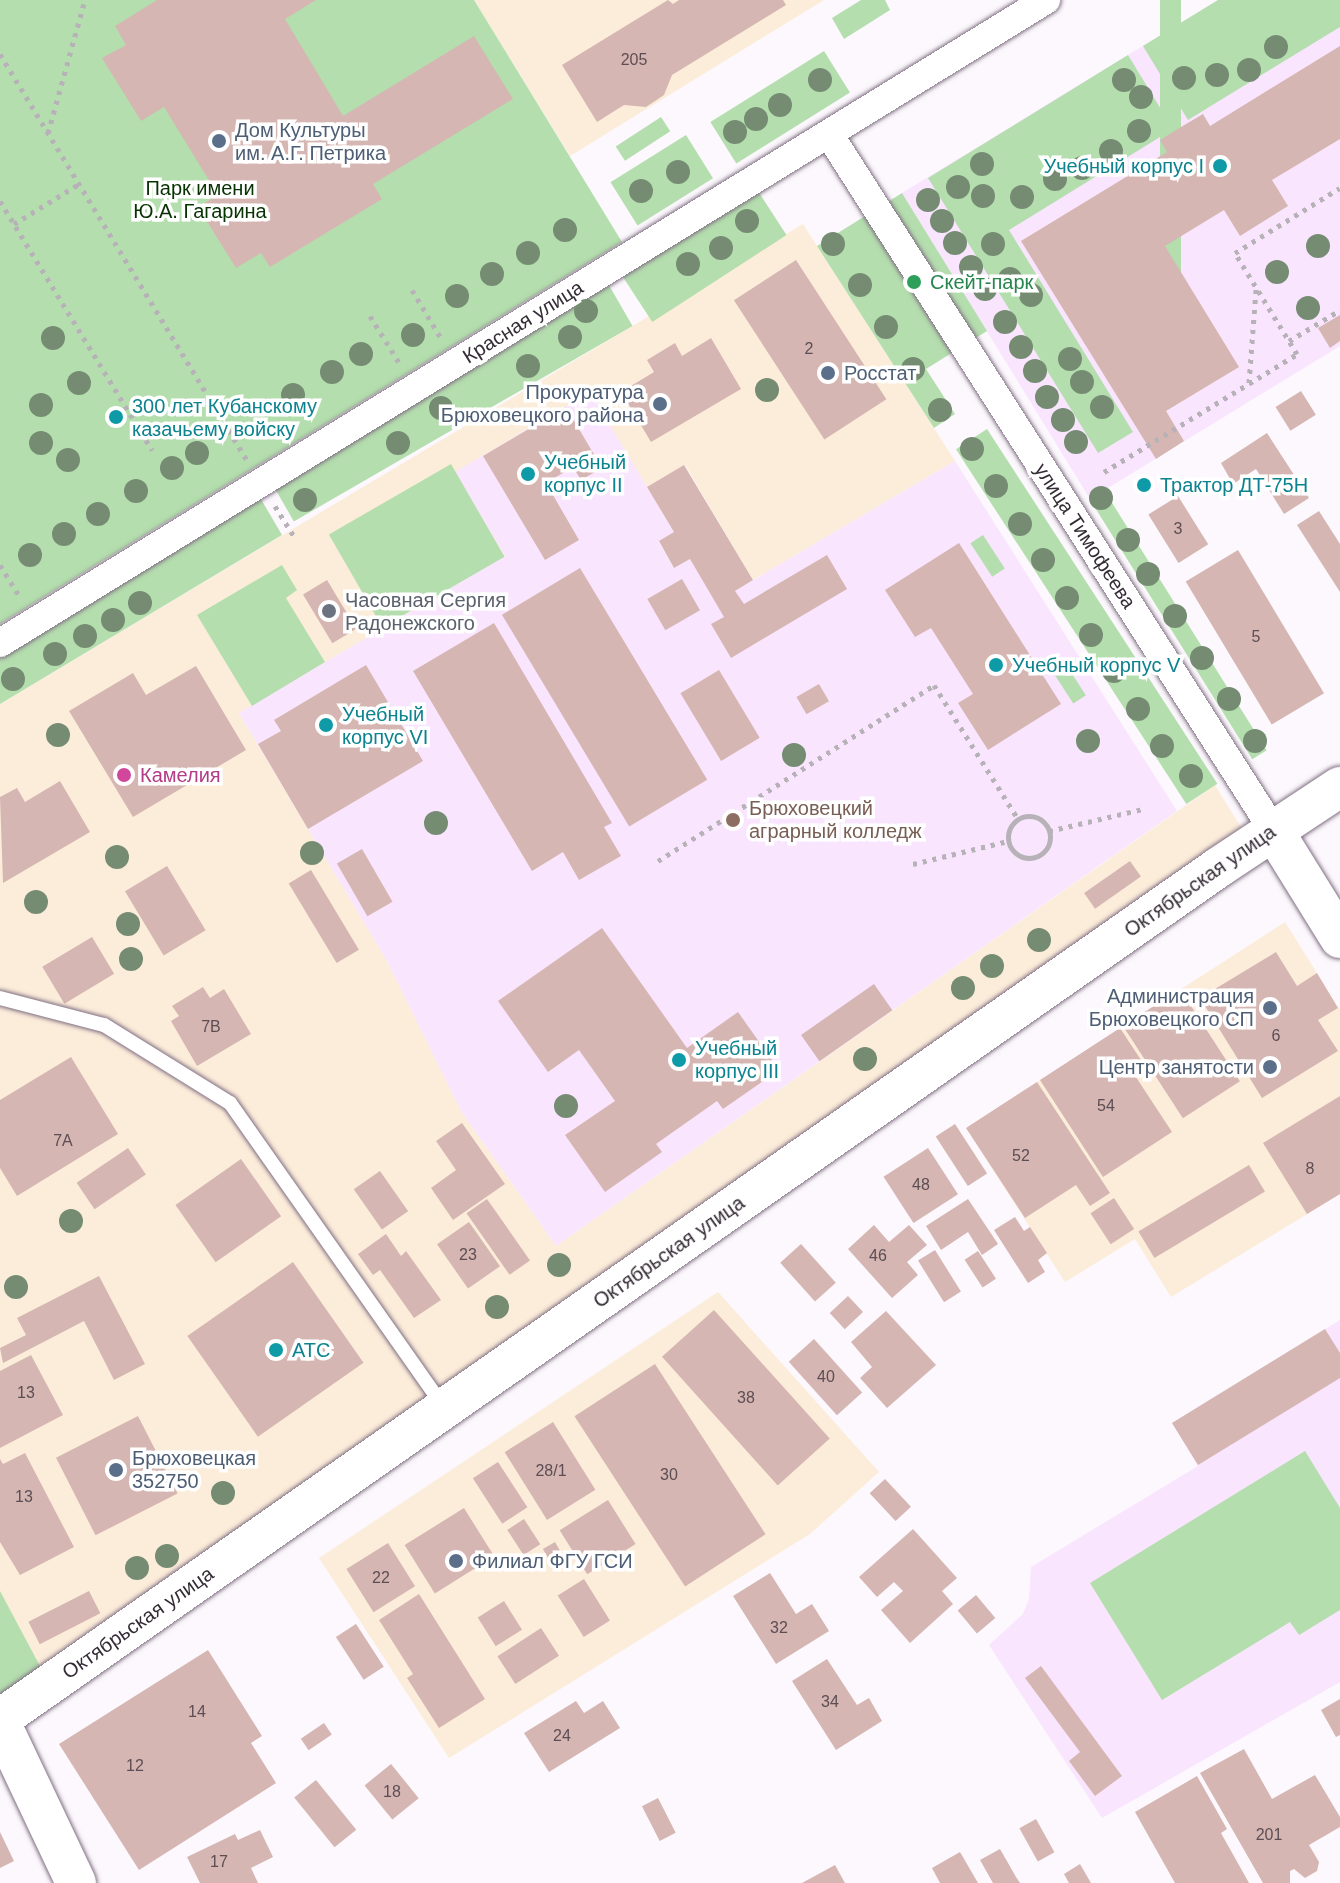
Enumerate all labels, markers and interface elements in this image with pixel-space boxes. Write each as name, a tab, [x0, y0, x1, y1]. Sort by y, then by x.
house number: 205	[621, 50, 647, 70]
place label: Дом Культуры им. А.Г. Петрика	[235, 118, 386, 165]
marker: Дом Культуры им. А.Г. Петрика	[210, 132, 228, 150]
place label: Учебный корпус I	[1043, 154, 1204, 178]
marker: Учебный корпус I	[1211, 157, 1229, 175]
park label: Парк имени Ю.А. Гагарина	[133, 176, 267, 223]
place label: Скейт-парк	[930, 270, 1033, 294]
marker: Скейт-парк	[905, 273, 923, 291]
street label: Красная улица	[458, 275, 588, 369]
house number: 2	[805, 339, 813, 359]
place label: Росстат	[844, 361, 916, 385]
marker: Росстат	[819, 364, 837, 382]
place label: Прокуратура Брюховецкого района	[441, 380, 644, 427]
place label: 300 лет Кубанскому казачьему войску	[132, 394, 317, 441]
marker: Прокуратура Брюховецкого района	[651, 395, 669, 413]
marker: 300 лет Кубанскому казачьему войску	[107, 408, 125, 426]
place label: Учебный корпус II	[544, 450, 626, 497]
street label: улица Тимофеева	[1029, 459, 1141, 613]
marker: Учебный корпус II	[519, 465, 537, 483]
place label: Трактор ДТ-75Н	[1160, 473, 1308, 497]
marker: Трактор ДТ-75Н	[1135, 476, 1153, 494]
house number: 3	[1174, 519, 1182, 539]
place label: Часовная Сергия Радонежского	[345, 588, 506, 635]
marker: Часовная Сергия Радонежского	[320, 602, 338, 620]
house number: 5	[1252, 627, 1260, 647]
place label: Учебный корпус V	[1012, 653, 1180, 677]
marker: Учебный корпус V	[987, 656, 1005, 674]
place label: Учебный корпус VI	[342, 702, 428, 749]
marker: Учебный корпус VI	[317, 716, 335, 734]
place label: Камелия	[140, 763, 221, 787]
marker: Камелия	[115, 766, 133, 784]
place label: Брюховецкий аграрный колледж	[749, 796, 922, 843]
marker: Брюховецкий аграрный колледж	[724, 811, 742, 829]
street label: Октябрьская улица	[1120, 820, 1280, 942]
place label: Администрация Брюховецкого СП	[1089, 984, 1254, 1031]
marker: Администрация Брюховецкого СП	[1261, 999, 1279, 1017]
house number: 7В	[201, 1017, 221, 1037]
house number: 6	[1272, 1026, 1280, 1046]
place label: Учебный корпус III	[695, 1036, 779, 1083]
marker: Учебный корпус III	[670, 1051, 688, 1069]
place label: Центр занятости	[1099, 1055, 1254, 1079]
marker: Центр занятости	[1261, 1058, 1279, 1076]
house number: 54	[1097, 1096, 1115, 1116]
house number: 7А	[53, 1131, 73, 1151]
house number: 52	[1012, 1146, 1030, 1166]
house number: 8	[1306, 1159, 1314, 1179]
house number: 48	[912, 1175, 930, 1195]
street label: Октябрьская улица	[589, 1191, 749, 1313]
house number: 23	[459, 1245, 477, 1265]
house number: 46	[869, 1246, 887, 1266]
place label: АТС	[292, 1338, 330, 1362]
marker: АТС	[267, 1341, 285, 1359]
house number: 40	[817, 1367, 835, 1387]
house number: 13	[17, 1383, 35, 1403]
house number: 38	[737, 1388, 755, 1408]
place label: Брюховецкая 352750	[132, 1446, 256, 1493]
marker: Брюховецкая 352750	[107, 1461, 125, 1479]
house number: 28/1	[535, 1461, 567, 1481]
house number: 30	[660, 1465, 678, 1485]
house number: 13	[15, 1487, 33, 1507]
place label: Филиал ФГУ ГСИ	[472, 1549, 633, 1573]
marker: Филиал ФГУ ГСИ	[447, 1552, 465, 1570]
street label: Октябрьская улица	[58, 1562, 218, 1684]
house number: 22	[372, 1568, 390, 1588]
house number: 32	[770, 1618, 788, 1638]
house number: 34	[821, 1692, 839, 1712]
house number: 14	[188, 1702, 206, 1722]
house number: 24	[553, 1726, 571, 1746]
house number: 12	[126, 1756, 144, 1776]
house number: 18	[383, 1782, 401, 1802]
house number: 201	[1256, 1825, 1282, 1845]
house number: 17	[210, 1852, 228, 1872]

